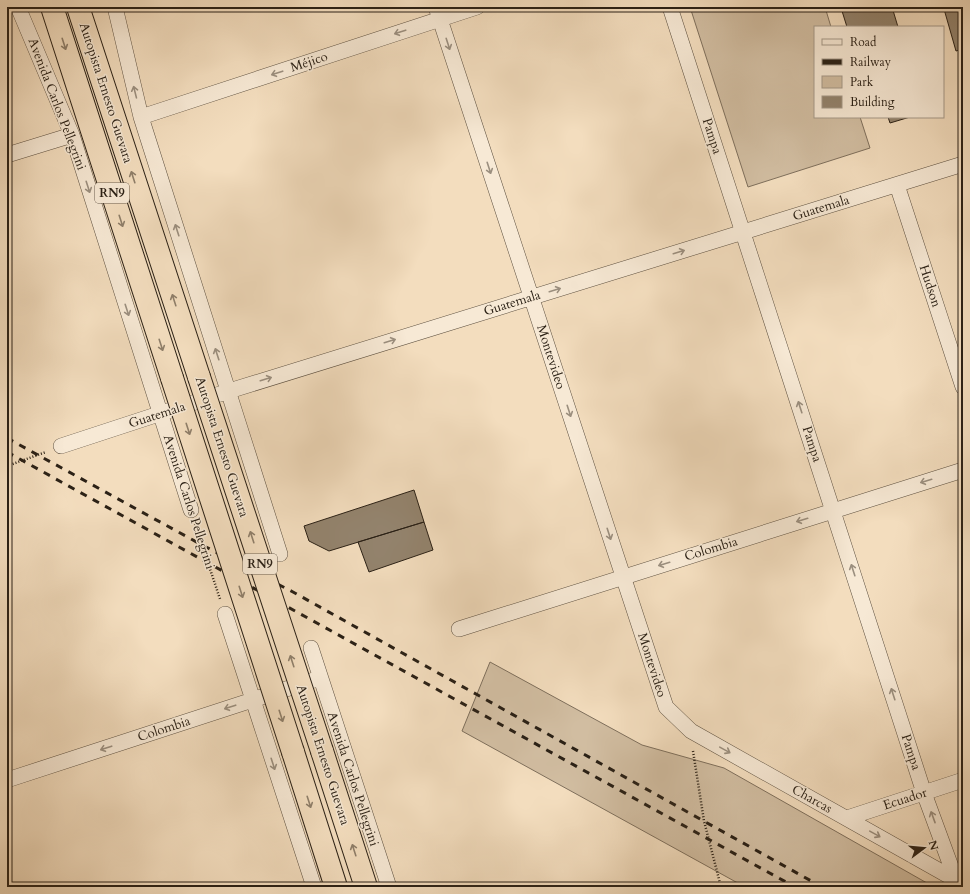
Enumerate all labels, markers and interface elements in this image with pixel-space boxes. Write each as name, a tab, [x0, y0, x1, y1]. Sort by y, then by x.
street label: Autopista Ernesto Guevara	[75, 21, 137, 166]
legend	[814, 26, 944, 118]
one-way arrow	[395, 29, 407, 37]
text: Road	[850, 34, 877, 50]
street label: Avenida Carlos Pellegrini	[23, 35, 91, 173]
one-way arrow	[445, 37, 452, 50]
one-way arrow	[60, 38, 68, 50]
street label: Méjico	[288, 48, 330, 76]
text: Railway	[850, 54, 892, 70]
one-way arrow	[270, 70, 283, 77]
text: Park	[850, 74, 874, 90]
one-way arrow	[131, 86, 139, 99]
text: Building	[850, 94, 895, 110]
street label: Pampa	[698, 116, 726, 157]
one-way arrow	[486, 161, 493, 174]
one-way arrow	[129, 171, 137, 183]
one-way arrow	[85, 180, 92, 193]
road number: RN9	[95, 183, 129, 203]
street label: Guatemala	[790, 191, 852, 225]
one-way arrow	[118, 214, 125, 227]
one-way arrow	[173, 224, 181, 236]
one-way arrow	[672, 248, 685, 255]
street label: Hudson	[915, 262, 945, 310]
street label: Guatemala	[481, 286, 543, 320]
one-way arrow	[548, 286, 561, 293]
one-way arrow	[170, 294, 177, 307]
one-way arrow	[124, 304, 132, 316]
street label: Montevideo	[532, 322, 570, 392]
one-way arrow	[384, 337, 397, 344]
one-way arrow	[158, 338, 165, 351]
one-way arrow	[213, 347, 220, 360]
street label: Autopista Ernesto Guevara	[191, 375, 253, 520]
one-way arrow	[260, 375, 273, 382]
street label: Guatemala	[126, 397, 188, 433]
one-way arrow	[795, 401, 803, 413]
one-way arrow	[566, 404, 573, 417]
one-way arrow	[185, 422, 192, 435]
street label: Pampa	[798, 424, 826, 465]
street label: Avenida Carlos Pellegrini	[159, 433, 219, 572]
one-way arrow	[920, 478, 932, 486]
one-way arrow	[796, 517, 808, 525]
one-way arrow	[606, 528, 613, 541]
one-way arrow	[247, 532, 255, 544]
street label: Colombia	[682, 532, 740, 566]
road number: RN9	[243, 554, 277, 574]
one-way arrow	[658, 561, 671, 568]
one-way arrow	[848, 565, 856, 577]
one-way arrow	[238, 586, 245, 599]
street label: Montevideo	[633, 630, 671, 700]
one-way arrow	[288, 655, 295, 668]
street label: Autopista Ernesto Guevara	[292, 683, 354, 828]
one-way arrow	[888, 688, 896, 700]
one-way arrow	[224, 704, 236, 712]
one-way arrow	[278, 709, 285, 722]
street label: Avenida Carlos Pellegrini	[323, 710, 383, 849]
street label: Colombia	[135, 712, 193, 746]
street label: Pampa	[897, 732, 925, 773]
one-way arrow	[100, 745, 113, 752]
one-way arrow	[718, 747, 730, 755]
one-way arrow	[270, 757, 277, 770]
street label: Charcas	[789, 781, 835, 817]
street label: Ecuador	[881, 783, 930, 815]
one-way arrow	[306, 796, 313, 809]
one-way arrow	[929, 812, 937, 824]
north arrow	[904, 828, 944, 868]
one-way arrow	[869, 831, 881, 839]
text: N	[925, 839, 942, 852]
one-way arrow	[350, 844, 357, 857]

